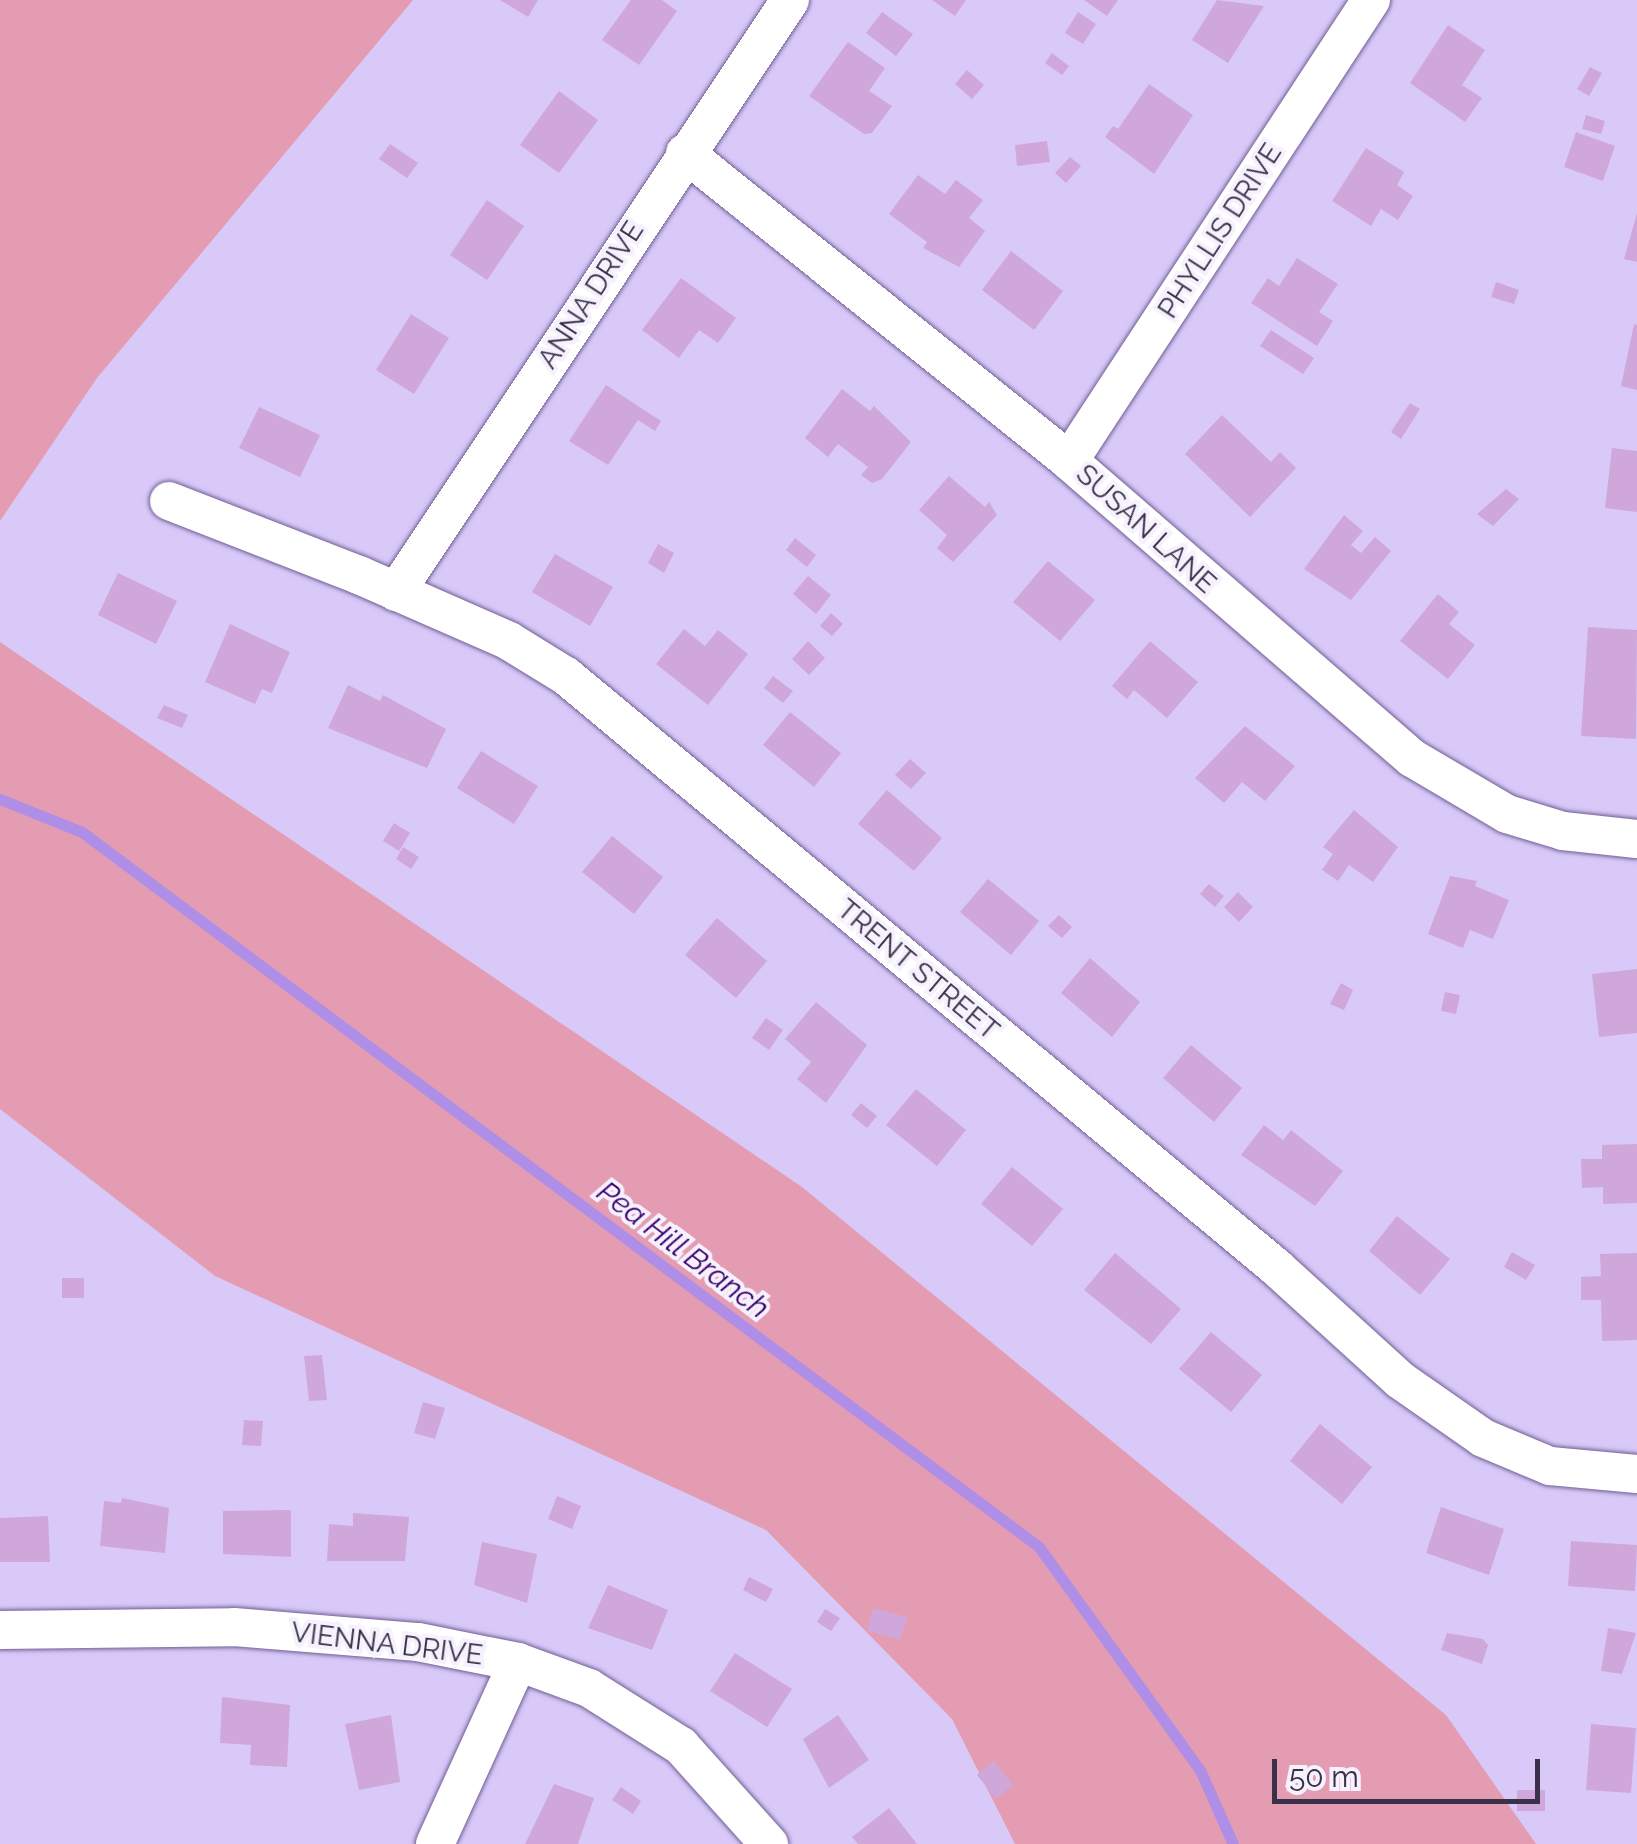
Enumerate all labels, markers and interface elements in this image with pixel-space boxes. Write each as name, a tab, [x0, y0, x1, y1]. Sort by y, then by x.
street label: PHYLLIS DRIVE	[1151, 137, 1289, 325]
street label: ANNA DRIVE	[531, 215, 651, 375]
street label: SUSAN LANE	[1069, 458, 1223, 600]
street label: TRENT STREET	[830, 892, 1006, 1048]
water label: Pea Hill Branch	[590, 1173, 776, 1327]
street label: VIENNA DRIVE	[289, 1616, 485, 1672]
scale bar	[1277, 1739, 1544, 1801]
text: 50 m	[1289, 1759, 1359, 1794]

